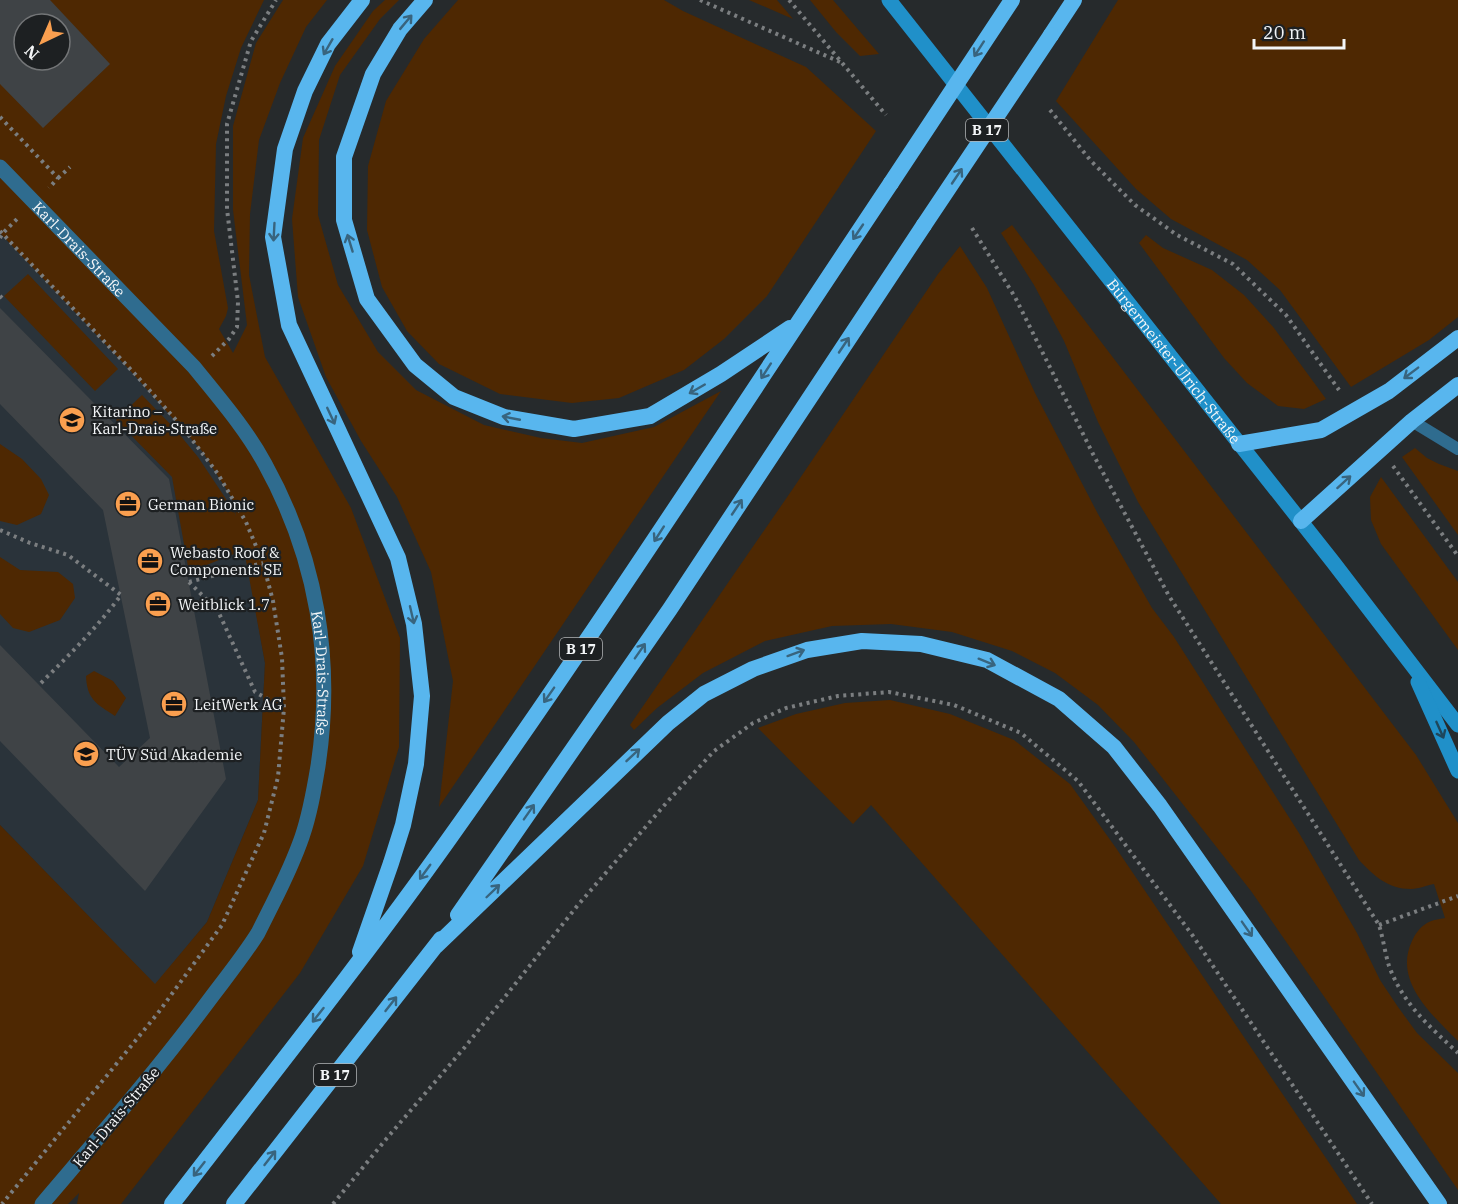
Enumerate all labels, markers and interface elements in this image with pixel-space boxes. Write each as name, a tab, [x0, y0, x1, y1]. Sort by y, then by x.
north arrow	[12, 12, 72, 72]
scale bar	[1254, 12, 1344, 50]
one-way arrow	[399, 14, 412, 30]
text: 20 m	[1263, 21, 1306, 44]
one-way arrow	[321, 38, 333, 55]
one-way arrow	[973, 40, 985, 57]
text: N	[20, 41, 43, 64]
road number: B 17	[966, 119, 1008, 141]
one-way arrow	[951, 168, 963, 185]
street label: Karl-Drais-Straße	[29, 197, 130, 300]
one-way arrow	[269, 222, 280, 242]
one-way arrow	[852, 223, 864, 240]
one-way arrow	[344, 234, 355, 253]
street label: Bürgermeister-Ulrich-Straße	[1103, 275, 1245, 447]
one-way arrow	[839, 337, 851, 354]
one-way arrow	[760, 362, 772, 379]
one-way arrow	[1404, 367, 1420, 380]
one-way arrow	[689, 383, 706, 395]
place label: Kitarino – Karl-Drais-Straße	[92, 402, 217, 438]
school or university icon: Kitarino – Karl-Drais-Straße	[57, 405, 87, 435]
one-way arrow	[326, 407, 338, 425]
one-way arrow	[502, 412, 521, 423]
one-way arrow	[1336, 475, 1351, 489]
office icon: German Bionic	[113, 489, 143, 519]
place label: German Bionic	[148, 495, 255, 514]
one-way arrow	[730, 499, 743, 516]
one-way arrow	[653, 525, 665, 542]
place label: Webasto Roof & Components SE	[170, 543, 282, 579]
office icon: Webasto Roof & Components SE	[135, 546, 165, 576]
office icon: Weitblick 1.7	[143, 589, 173, 619]
place label: Weitblick 1.7	[178, 595, 270, 614]
one-way arrow	[406, 605, 418, 624]
street label: Karl-Drais-Straße	[308, 609, 333, 736]
road number: B 17	[560, 638, 602, 660]
one-way arrow	[634, 644, 646, 660]
one-way arrow	[787, 647, 805, 658]
one-way arrow	[978, 657, 996, 668]
one-way arrow	[543, 686, 555, 702]
office icon: LeitWerk AG	[159, 689, 189, 719]
place label: LeitWerk AG	[194, 695, 283, 714]
one-way arrow	[1434, 721, 1446, 739]
school or university icon: TÜV Süd Akademie	[71, 739, 101, 769]
place label: TÜV Süd Akademie	[106, 745, 242, 764]
one-way arrow	[625, 748, 640, 762]
one-way arrow	[523, 804, 535, 820]
one-way arrow	[419, 863, 431, 879]
one-way arrow	[485, 883, 500, 898]
one-way arrow	[1241, 920, 1253, 936]
one-way arrow	[384, 997, 397, 1013]
one-way arrow	[311, 1007, 324, 1023]
street label: Karl-Drais-Straße	[69, 1063, 163, 1171]
road number: B 17	[314, 1064, 356, 1086]
one-way arrow	[1352, 1080, 1365, 1096]
one-way arrow	[264, 1150, 277, 1166]
one-way arrow	[192, 1161, 205, 1177]

